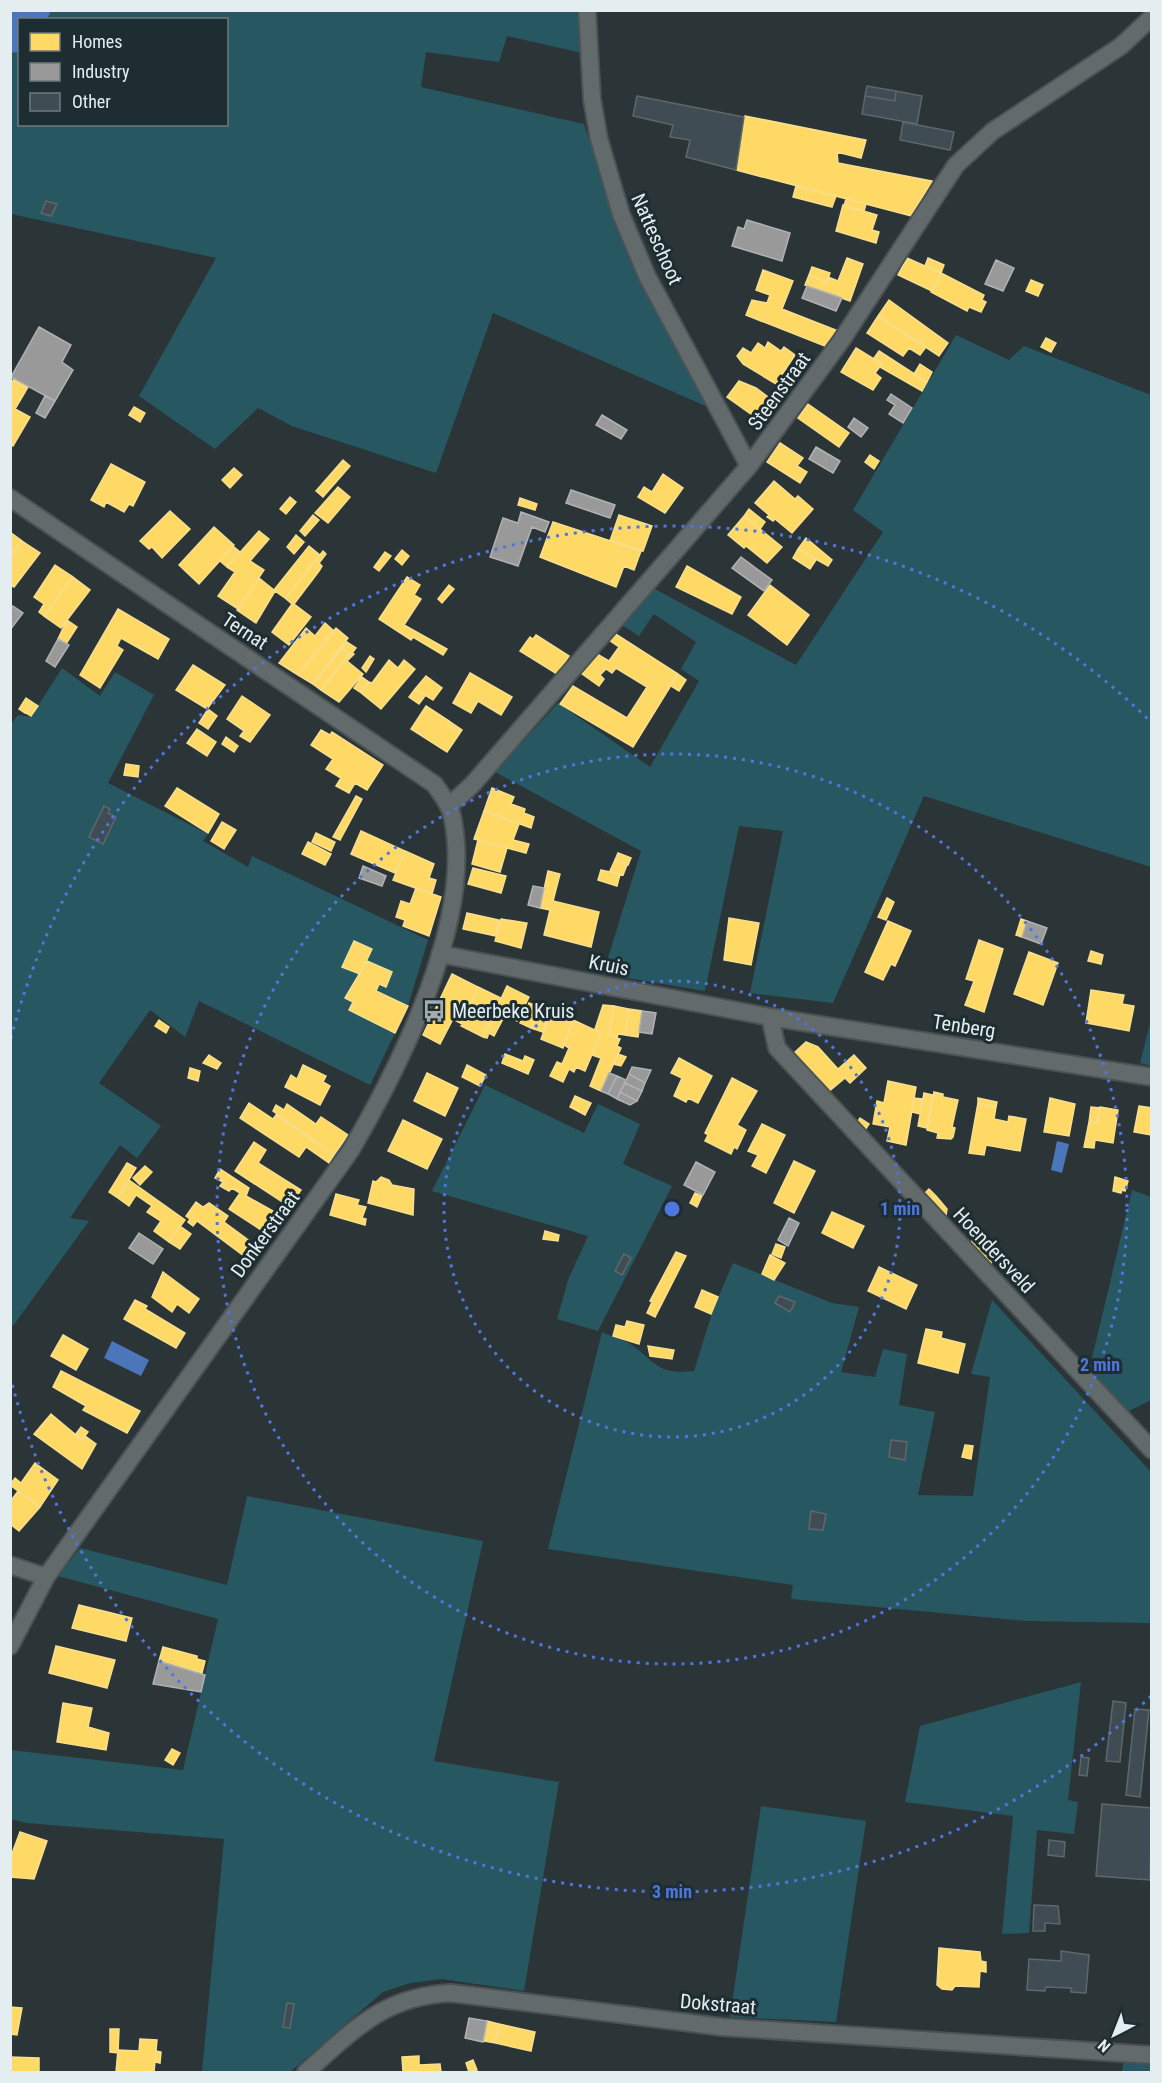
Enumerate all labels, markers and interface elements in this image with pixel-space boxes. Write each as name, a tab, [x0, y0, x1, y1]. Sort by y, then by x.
legend	[18, 18, 228, 126]
text: Homes	[72, 31, 122, 52]
text: Industry	[72, 61, 130, 82]
text: Other	[72, 91, 111, 112]
street label: Natteschoot	[626, 190, 688, 288]
street label: Steenstraat	[743, 347, 815, 435]
street label: Ternat	[217, 607, 273, 655]
street label: Kruis	[587, 949, 631, 981]
bus stop icon: Meerbeke Kruis	[421, 998, 447, 1024]
place label: Meerbeke Kruis	[452, 999, 574, 1023]
street label: Tenberg	[931, 1009, 997, 1043]
street label: Donkerstraat	[226, 1186, 305, 1282]
text: 1 min	[880, 1198, 920, 1219]
centre of rings	[662, 1199, 682, 1219]
street label: Hoendersveld	[948, 1202, 1040, 1298]
text: 2 min	[1080, 1354, 1120, 1375]
text: 3 min	[652, 1881, 692, 1902]
street label: Dokstraat	[679, 1989, 757, 2019]
north arrow	[1084, 2005, 1144, 2065]
text: N	[1094, 2035, 1114, 2056]

